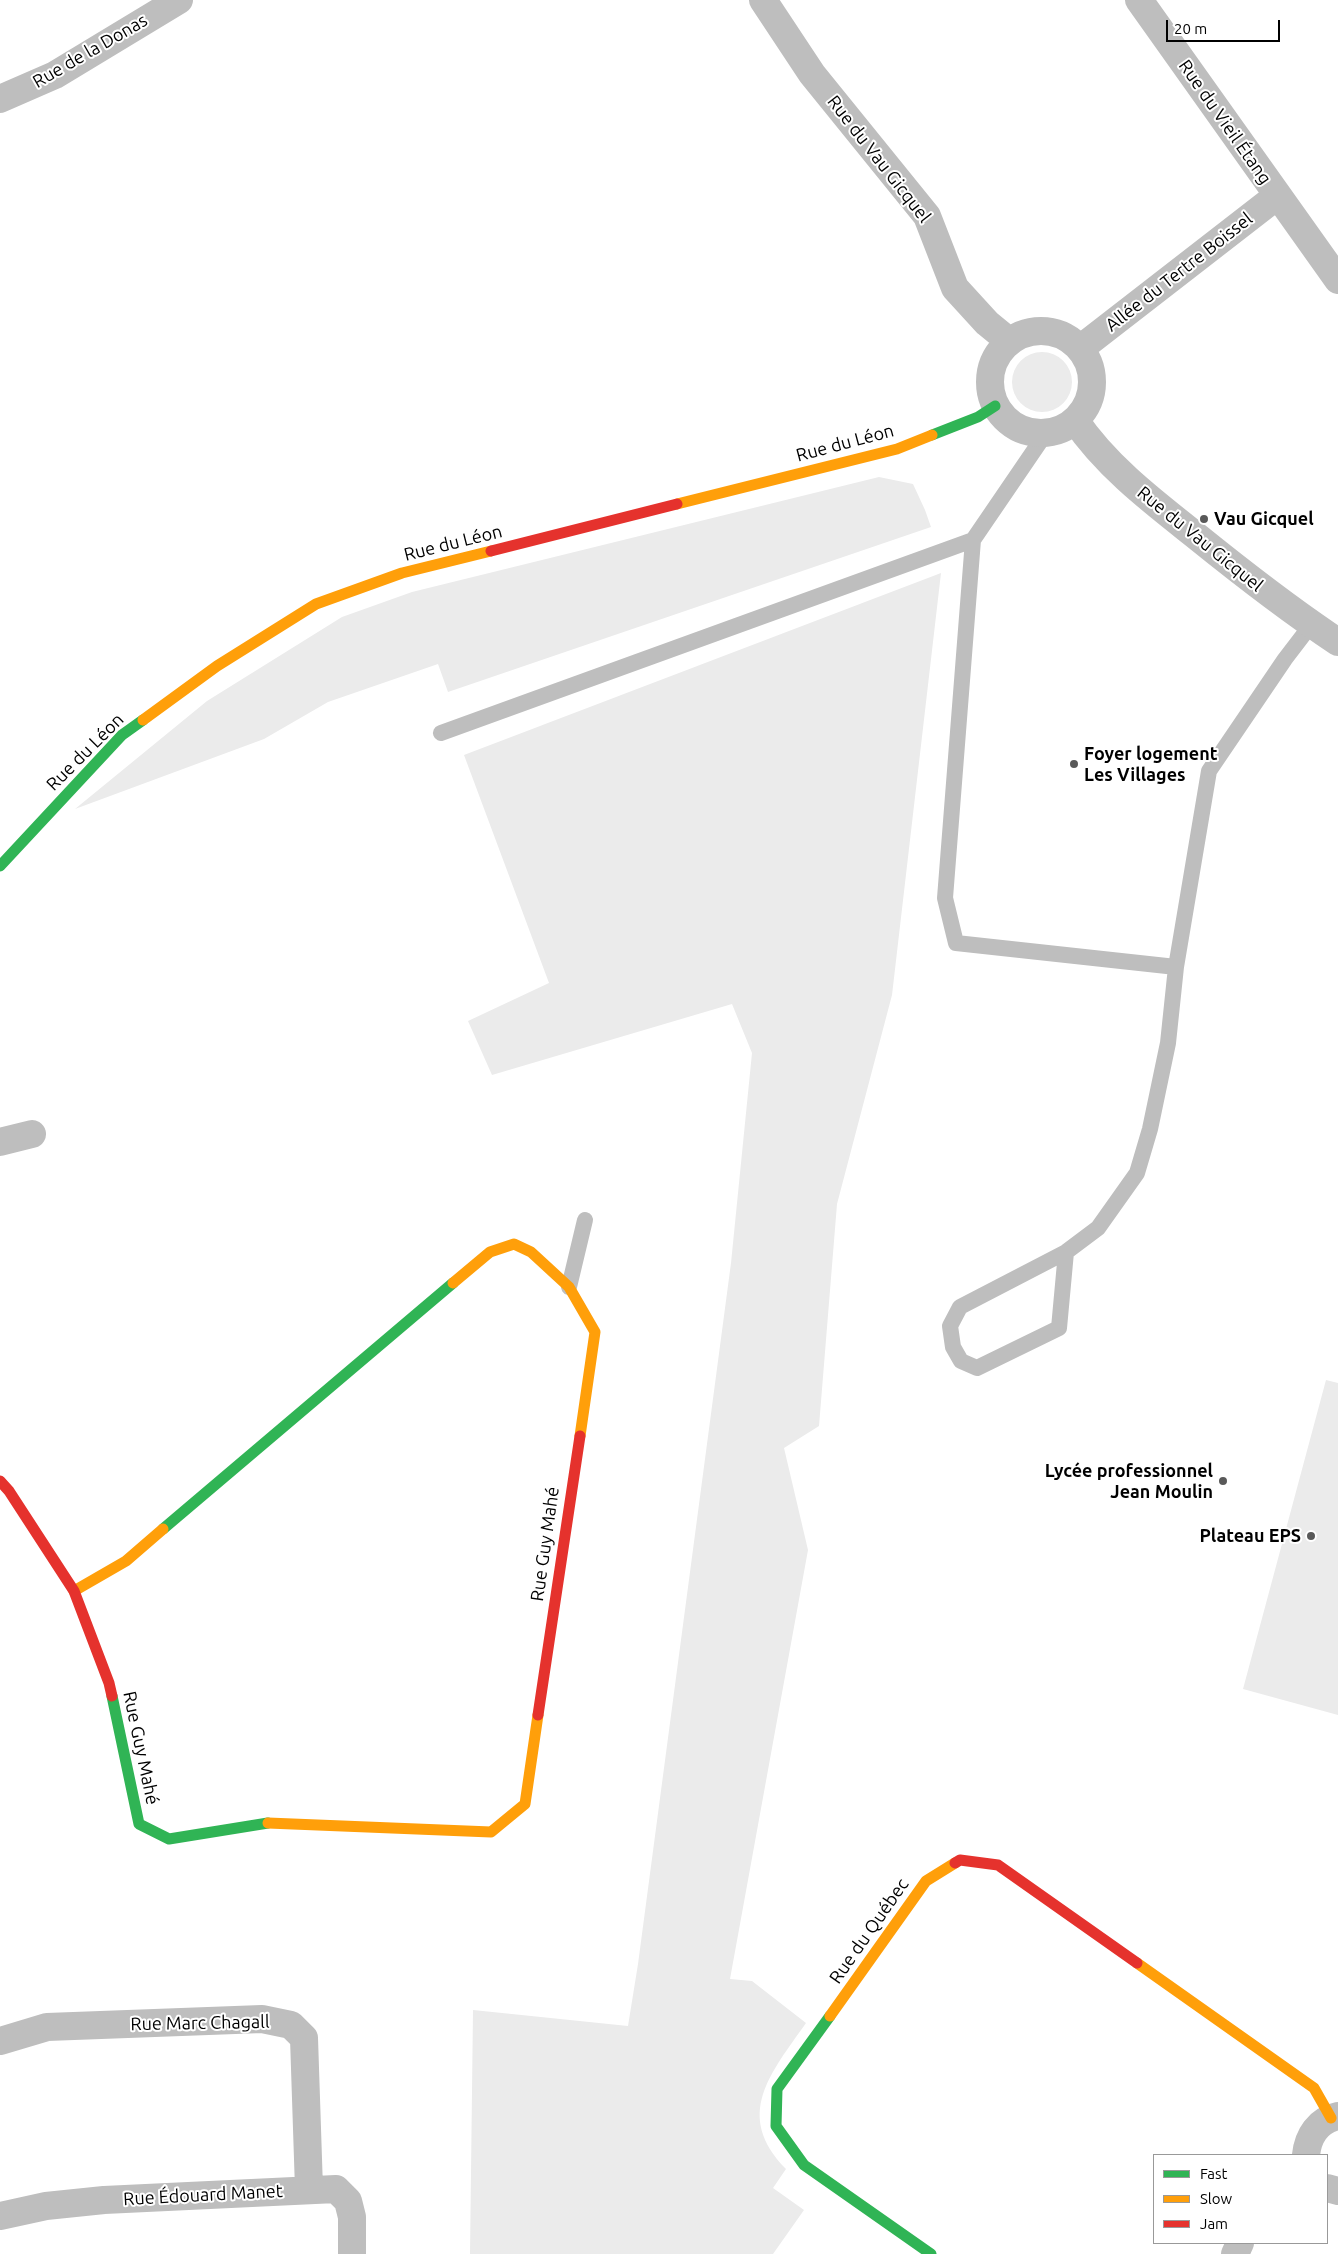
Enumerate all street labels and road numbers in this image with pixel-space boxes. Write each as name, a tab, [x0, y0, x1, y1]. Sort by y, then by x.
street label: Rue de la Donas	[29, 9, 151, 93]
street label: Rue du Vieil Étang	[1174, 56, 1276, 188]
street label: Rue du Vau Gicquel	[823, 91, 935, 227]
street label: Allée du Tertre Boissel	[1101, 208, 1257, 336]
street label: Rue du Léon	[794, 420, 896, 466]
street label: Rue du Vau Gicquel	[1133, 482, 1267, 596]
street label: Rue du Léon	[402, 520, 504, 566]
street label: Rue du Léon	[42, 709, 128, 795]
street label: Rue Guy Mahé	[526, 1485, 564, 1603]
street label: Rue Guy Mahé	[118, 1689, 164, 1807]
street label: Rue du Québec	[825, 1874, 913, 1988]
street label: Rue Marc Chagall	[130, 2011, 270, 2035]
street label: Rue Édouard Manet	[123, 2180, 283, 2210]

